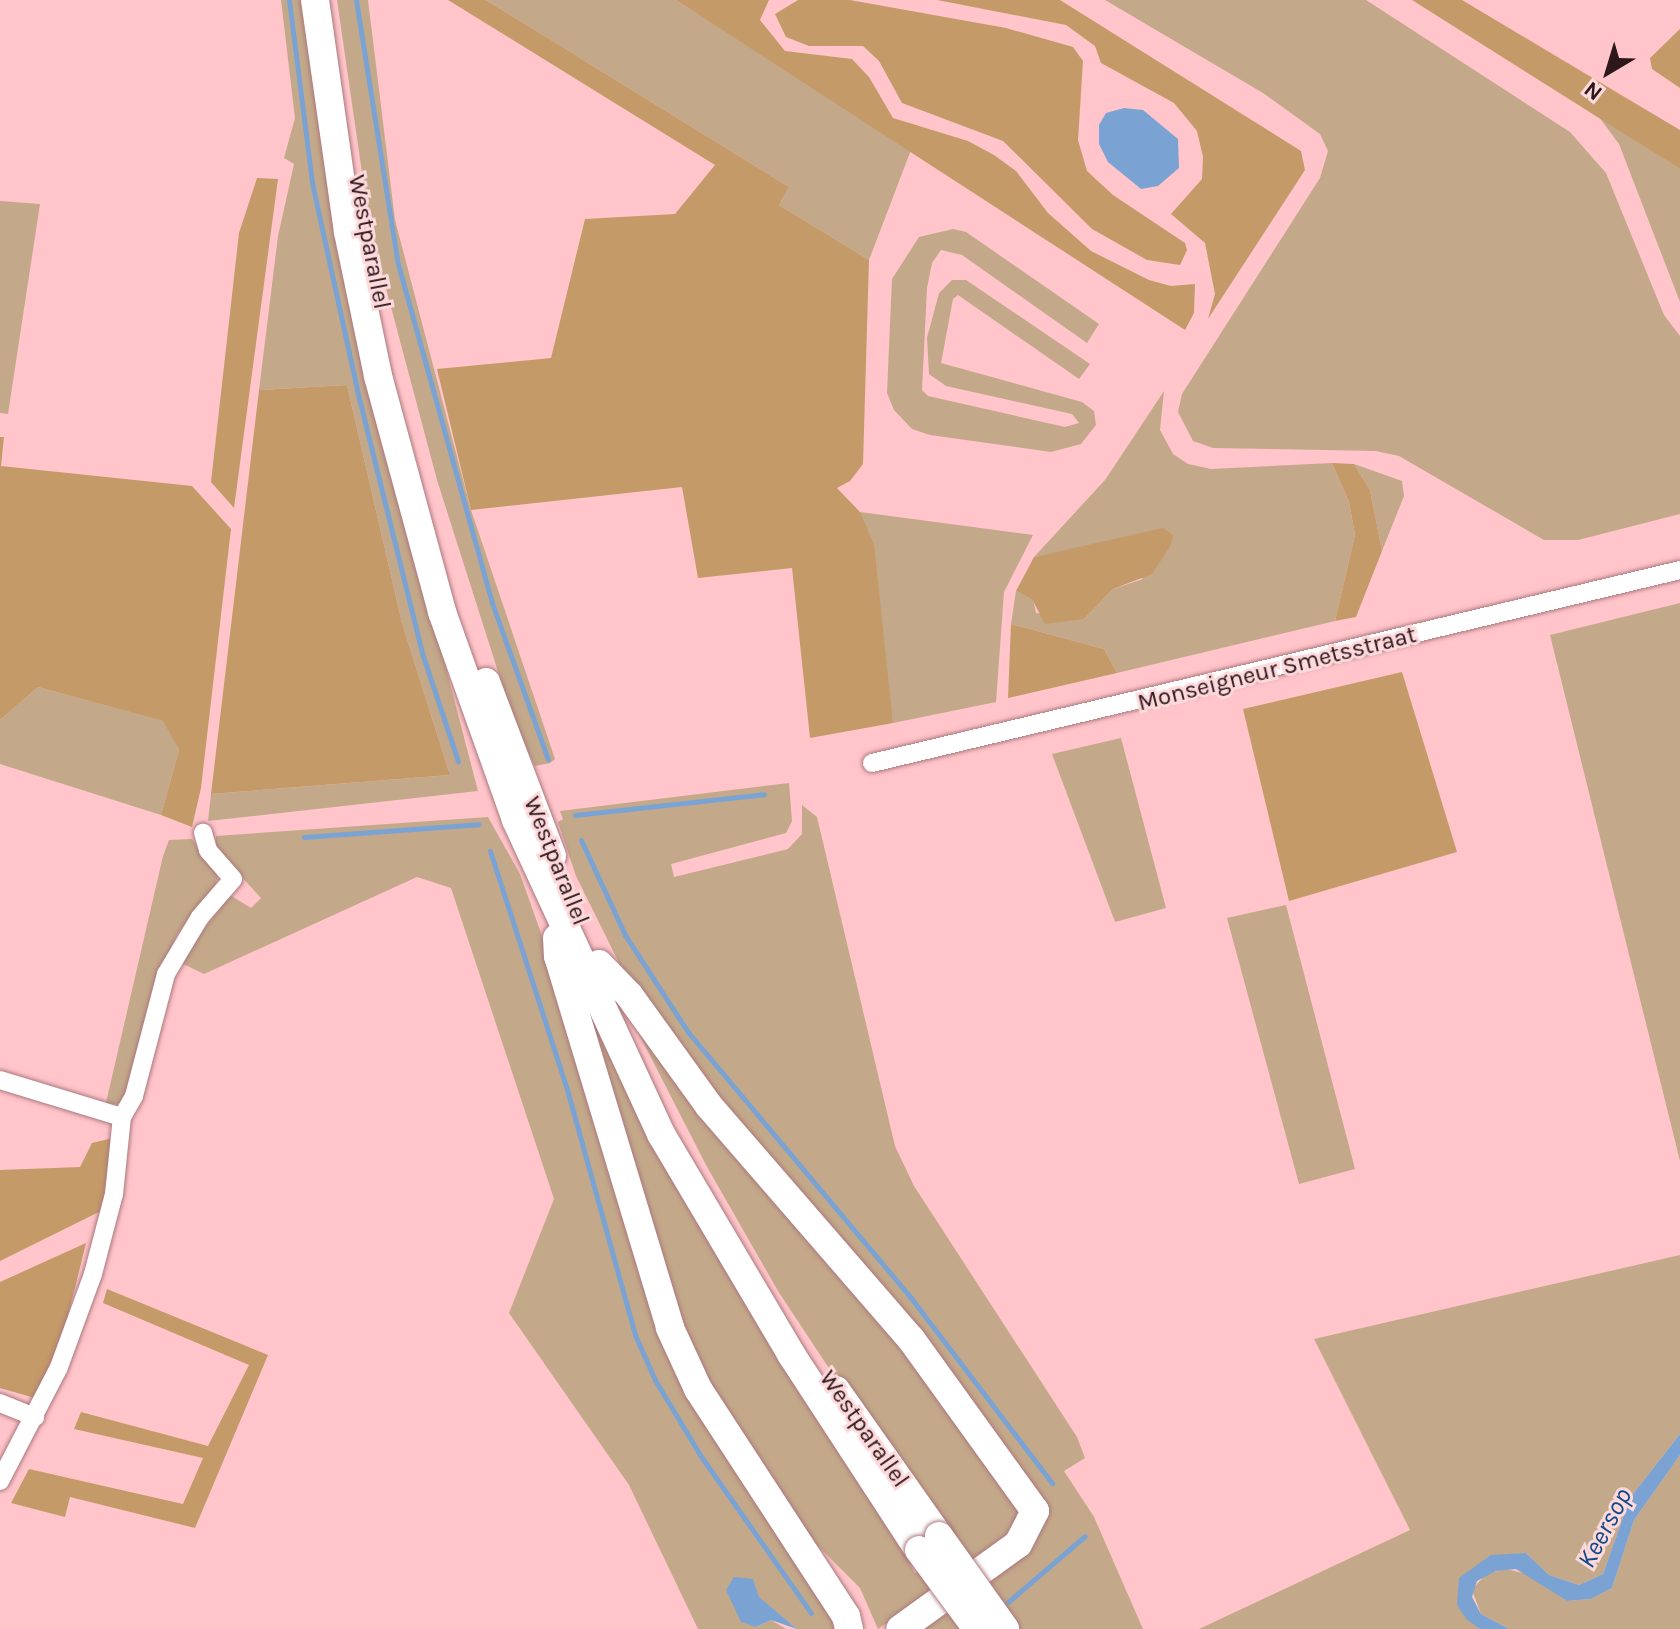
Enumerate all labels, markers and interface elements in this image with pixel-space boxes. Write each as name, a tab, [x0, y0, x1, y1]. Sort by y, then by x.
north arrow	[1568, 32, 1648, 112]
text: N	[1579, 76, 1607, 106]
street label: Westparallel	[342, 172, 396, 312]
street label: Monseigneur Smetsstraat	[1135, 620, 1419, 718]
street label: Westparallel	[517, 792, 595, 930]
street label: Westparallel	[813, 1365, 915, 1493]
water label: Keersop	[1571, 1483, 1639, 1573]

